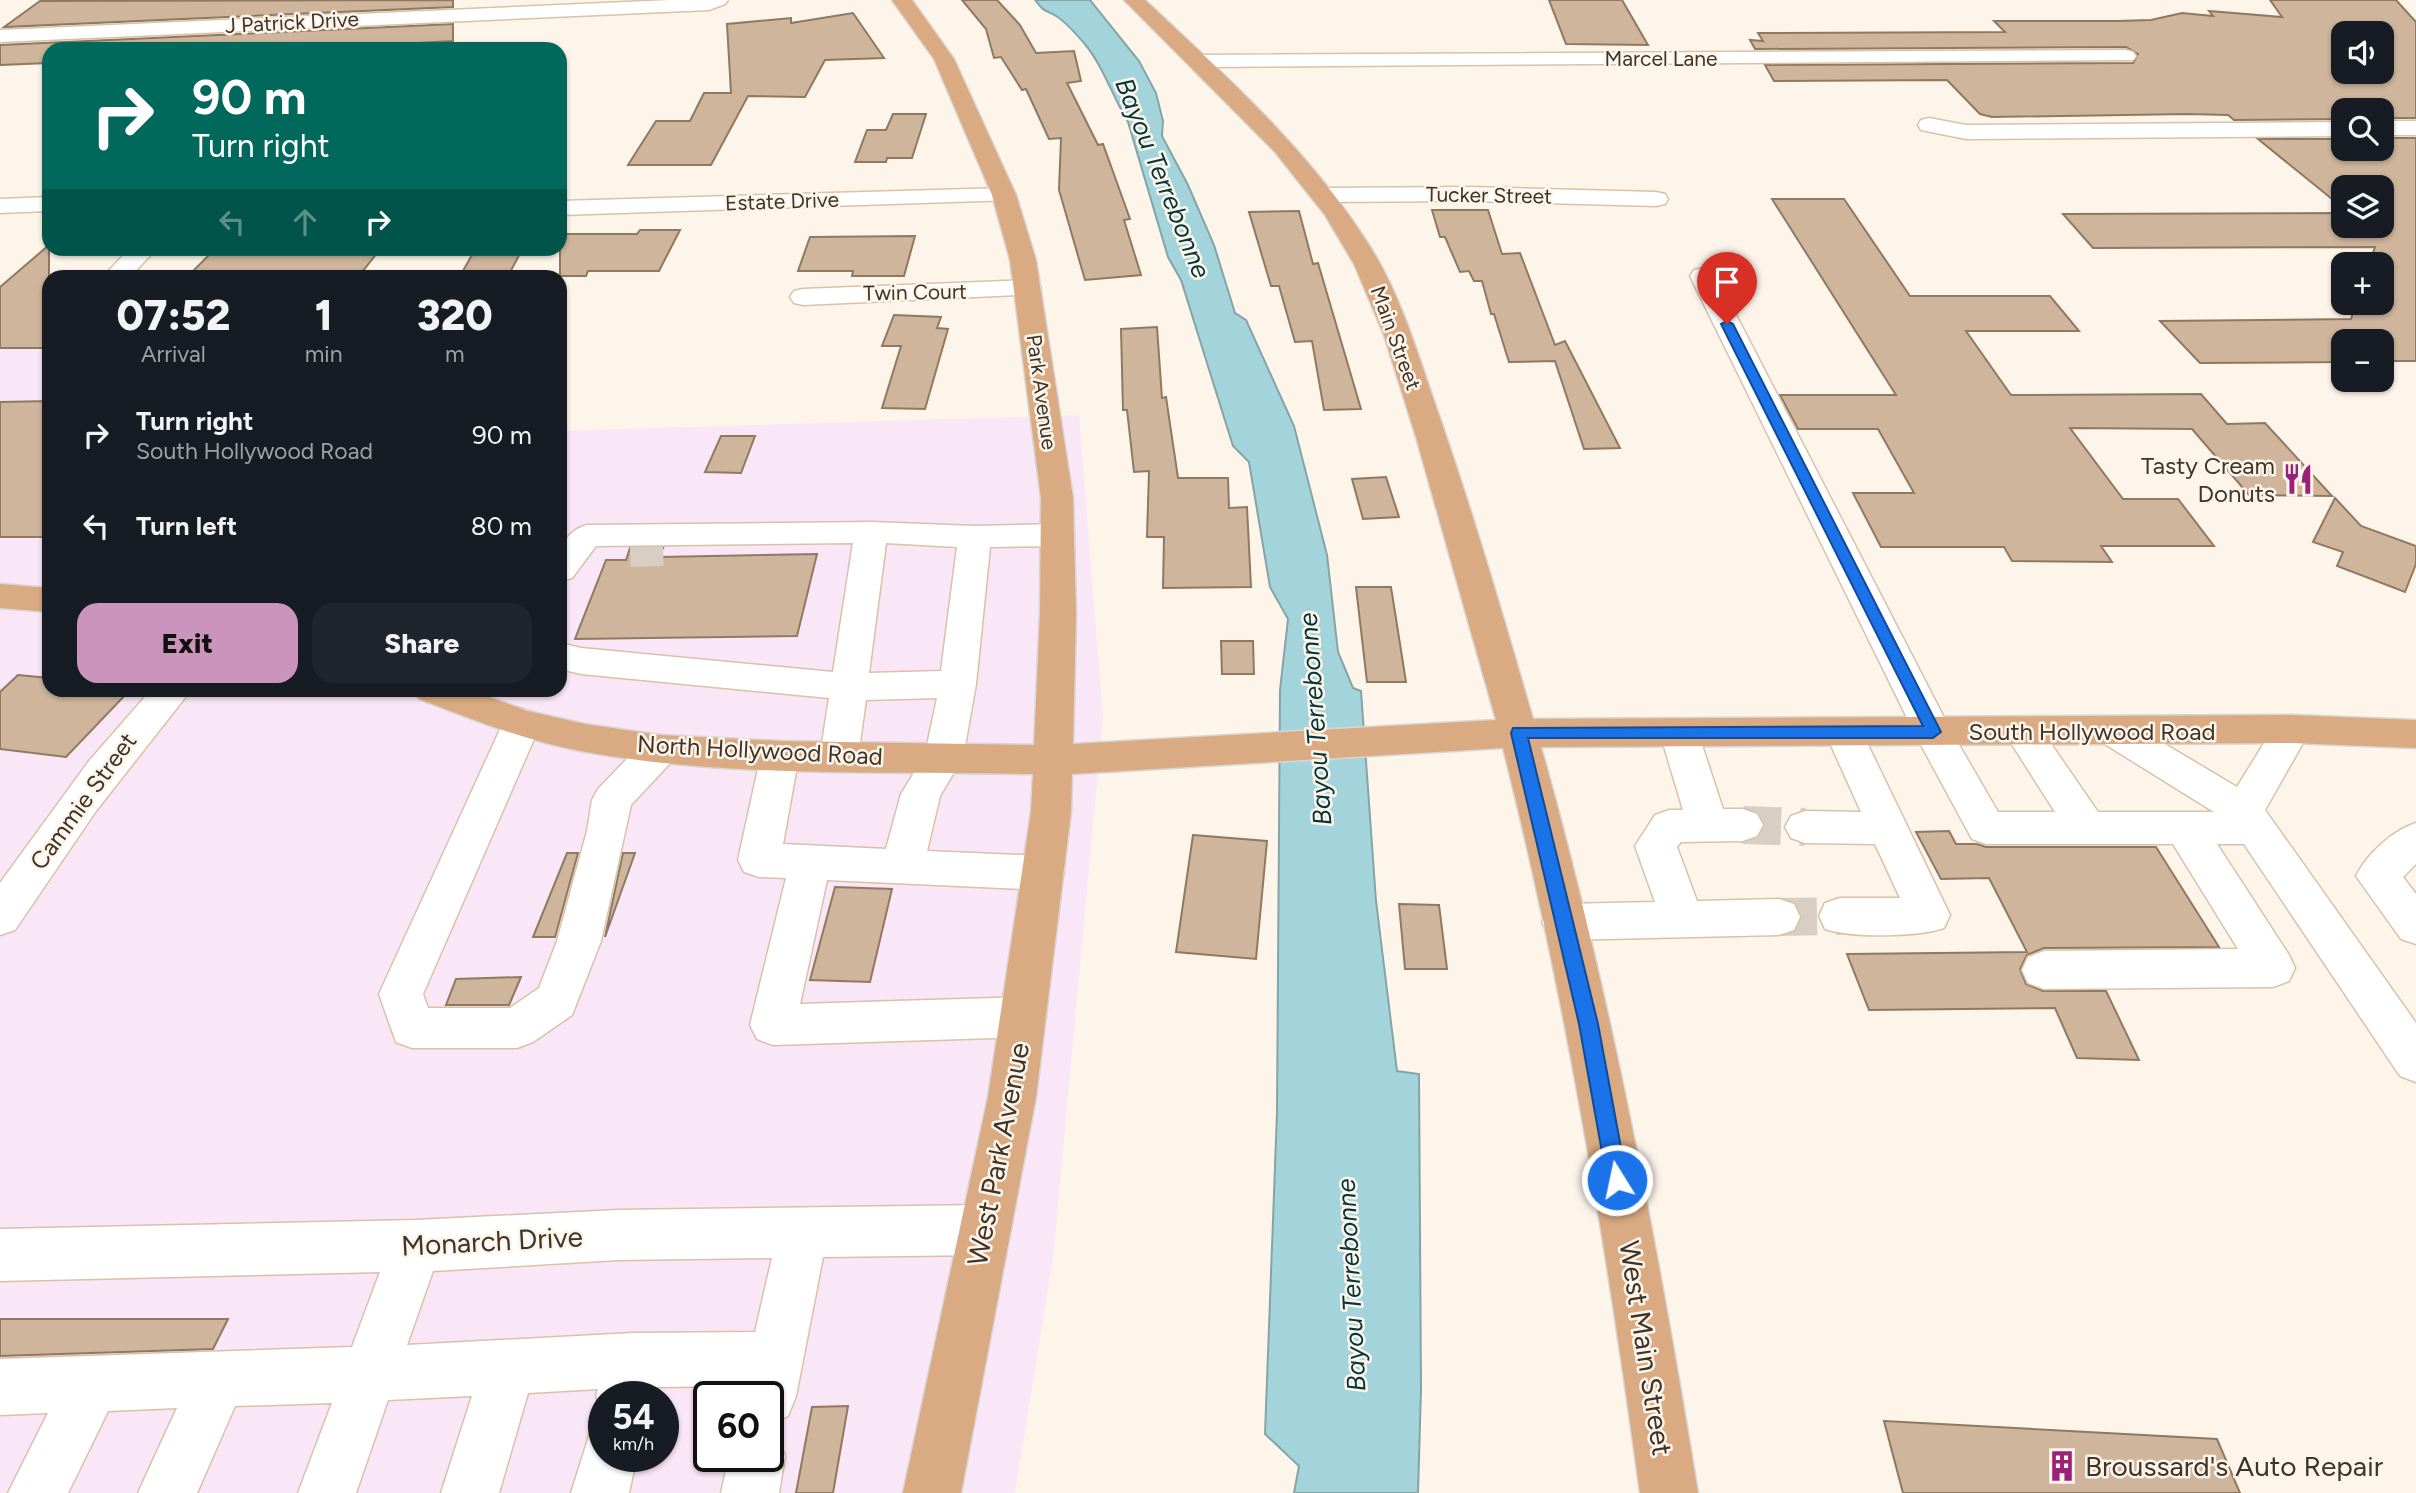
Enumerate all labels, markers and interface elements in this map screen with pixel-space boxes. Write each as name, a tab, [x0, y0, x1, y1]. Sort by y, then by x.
street label: J Patrick Drive	[225, 6, 359, 38]
map controls	[2331, 21, 2394, 392]
button: sound	[2331, 21, 2394, 84]
street label: Marcel Lane	[1604, 46, 1718, 71]
text: 90 m	[192, 67, 307, 126]
icon: right	[77, 70, 168, 161]
water label: Bayou Terrebonne	[1108, 73, 1218, 283]
button: search	[2331, 98, 2394, 161]
text: Turn right	[192, 127, 330, 165]
button: layers	[2331, 175, 2394, 238]
street label: Tucker Street	[1426, 181, 1552, 209]
street label: Estate Drive	[725, 187, 839, 215]
icon: left	[213, 203, 251, 241]
icon: ahead	[286, 203, 324, 241]
icon: right	[359, 203, 397, 241]
pin	[1697, 252, 1757, 324]
button: +	[2331, 252, 2394, 315]
icon: arrive	[1708, 263, 1746, 301]
street label: Twin Court	[863, 279, 967, 305]
street label: Main Street	[1366, 282, 1426, 394]
text: 07:52	[116, 290, 230, 341]
text: 1	[315, 290, 333, 341]
text: 320	[417, 290, 493, 341]
button: −	[2331, 329, 2394, 392]
street label: Park Avenue	[1022, 333, 1062, 451]
text: Arrival	[141, 340, 206, 368]
text: min	[305, 340, 343, 368]
text: m	[445, 340, 465, 368]
text: Turn right	[136, 405, 253, 437]
icon: right	[77, 416, 115, 454]
text: 90 m	[472, 419, 532, 451]
text: South Hollywood Road	[136, 437, 373, 465]
place label: Tasty Cream Donuts	[2141, 451, 2275, 508]
restaurant icon: Tasty Cream Donuts	[2281, 462, 2315, 496]
icon: left	[77, 507, 115, 545]
text: Turn left	[136, 510, 237, 542]
text: 80 m	[471, 510, 532, 542]
button: Exit	[77, 603, 298, 683]
button: Share	[312, 603, 532, 683]
water label: Bayou Terrebonne	[1292, 612, 1338, 826]
street label: South Hollywood Road	[1968, 717, 2216, 746]
street label: Cammie Street	[24, 727, 142, 875]
street label: North Hollywood Road	[637, 729, 883, 771]
street label: West Park Avenue	[960, 1040, 1036, 1268]
position arrow	[1580, 1143, 1654, 1217]
water label: Bayou Terrebonne	[1329, 1178, 1373, 1392]
street label: Monarch Drive	[400, 1219, 584, 1263]
street label: West Main Street	[1612, 1238, 1680, 1458]
speed limit sign: 60	[693, 1381, 784, 1472]
text: 54	[612, 1396, 655, 1438]
text: km/h	[613, 1433, 654, 1455]
building icon: Broussard's Auto Repair	[2045, 1449, 2079, 1483]
place label: Broussard's Auto Repair	[2085, 1449, 2384, 1483]

